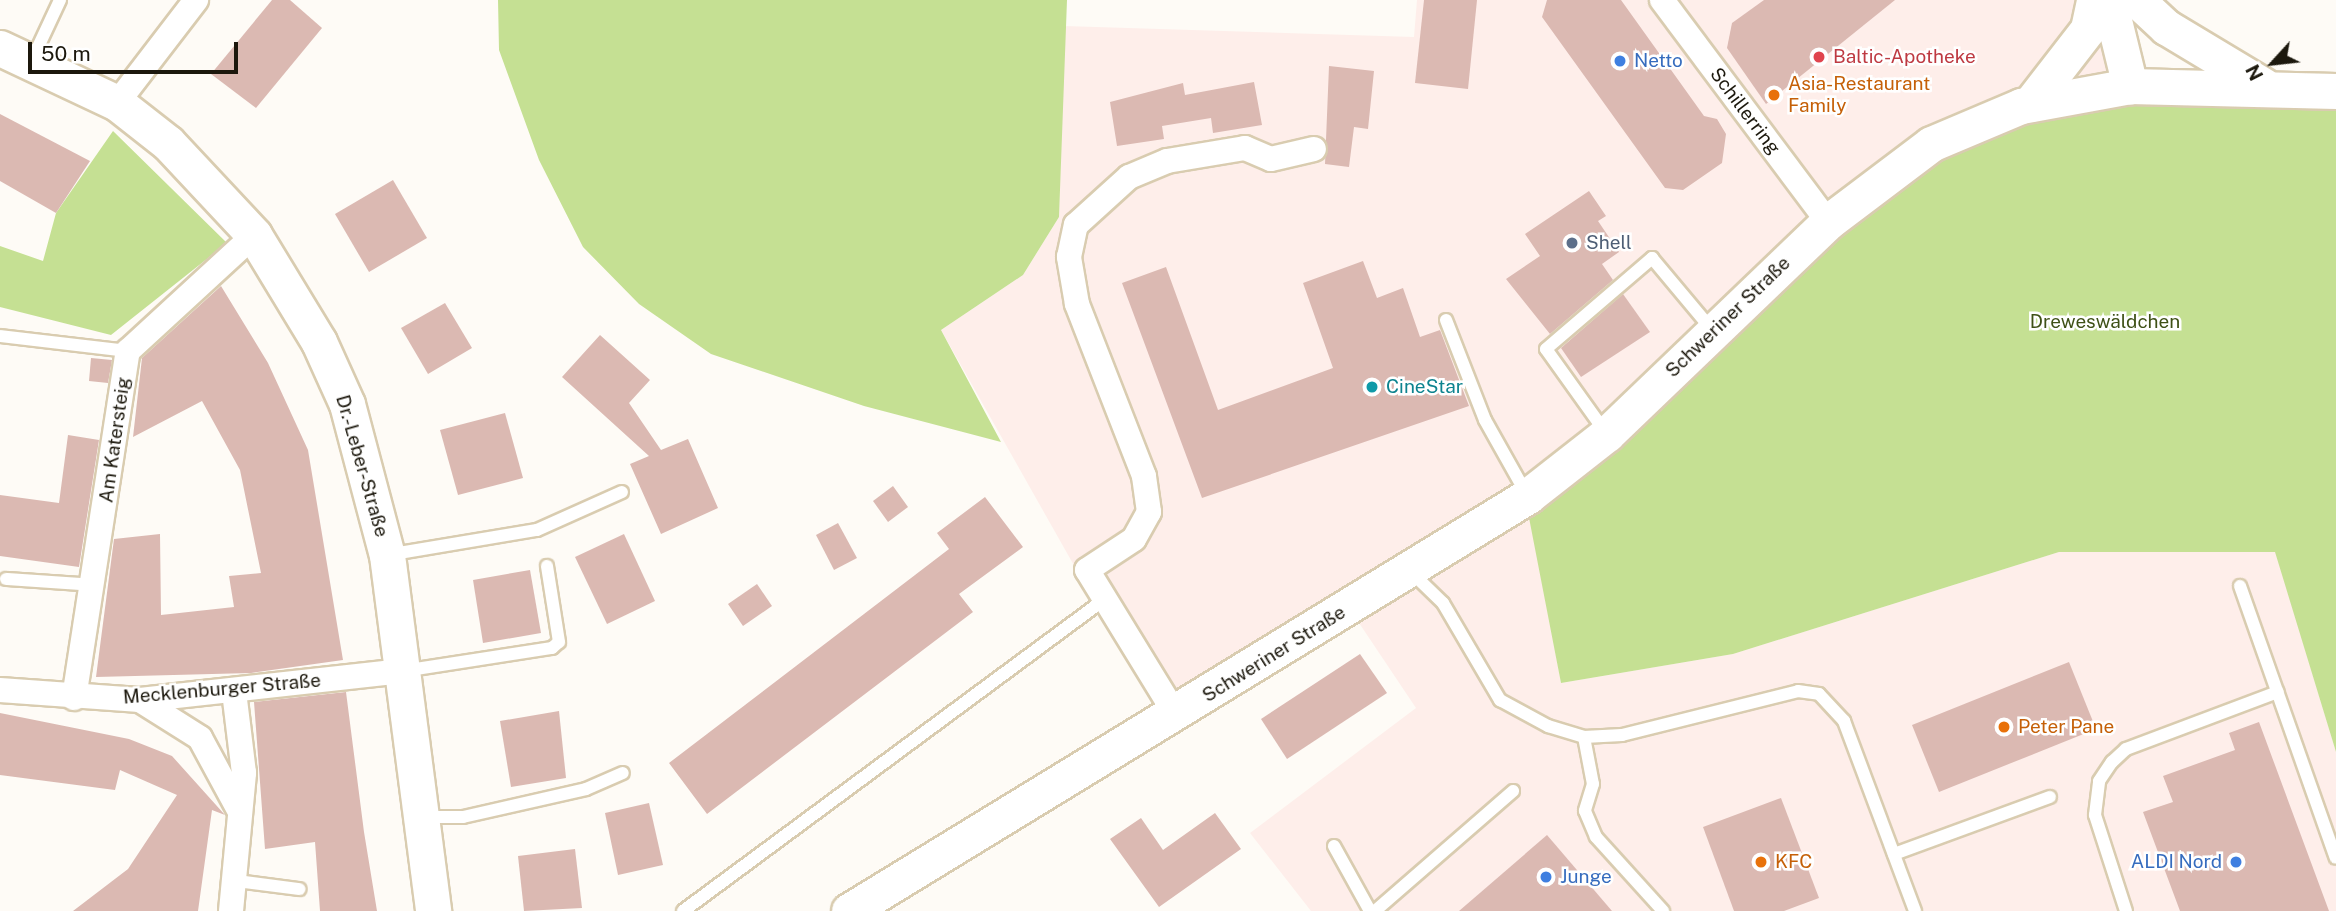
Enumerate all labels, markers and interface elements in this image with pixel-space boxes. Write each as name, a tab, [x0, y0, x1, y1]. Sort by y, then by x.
scale bar	[32, 28, 242, 72]
north arrow	[2238, 28, 2308, 98]
text: 50 m	[41, 41, 91, 66]
place label: Baltic-Apotheke	[1833, 46, 1976, 68]
marker: Baltic-Apotheke	[1811, 49, 1827, 65]
place label: Netto	[1634, 50, 1683, 72]
marker: Netto	[1612, 53, 1628, 69]
text: N	[2241, 61, 2267, 84]
street label: Schillerring	[1705, 63, 1785, 159]
place label: Asia-Restaurant Family	[1788, 73, 1930, 117]
marker: Asia-Restaurant Family	[1766, 87, 1782, 103]
place label: Shell	[1586, 232, 1632, 254]
marker: Shell	[1564, 235, 1580, 251]
street label: Schweriner Straße	[1661, 252, 1795, 382]
park label: Dreweswäldchen	[2030, 311, 2180, 333]
street label: Am Katersteig	[95, 376, 135, 504]
place label: CineStar	[1386, 376, 1463, 398]
marker: CineStar	[1364, 379, 1380, 395]
street label: Dr.-Leber-Straße	[331, 392, 393, 540]
street label: Schweriner Straße	[1198, 601, 1350, 707]
street label: Mecklenburger Straße	[122, 669, 322, 709]
place label: Peter Pane	[2018, 716, 2114, 738]
marker: Peter Pane	[1996, 719, 2012, 735]
place label: KFC	[1775, 851, 1812, 873]
place label: ALDI Nord	[2131, 851, 2222, 873]
marker: KFC	[1753, 854, 1769, 870]
marker: ALDI Nord	[2228, 854, 2244, 870]
place label: Junge	[1560, 866, 1612, 888]
marker: Junge	[1538, 869, 1554, 885]

